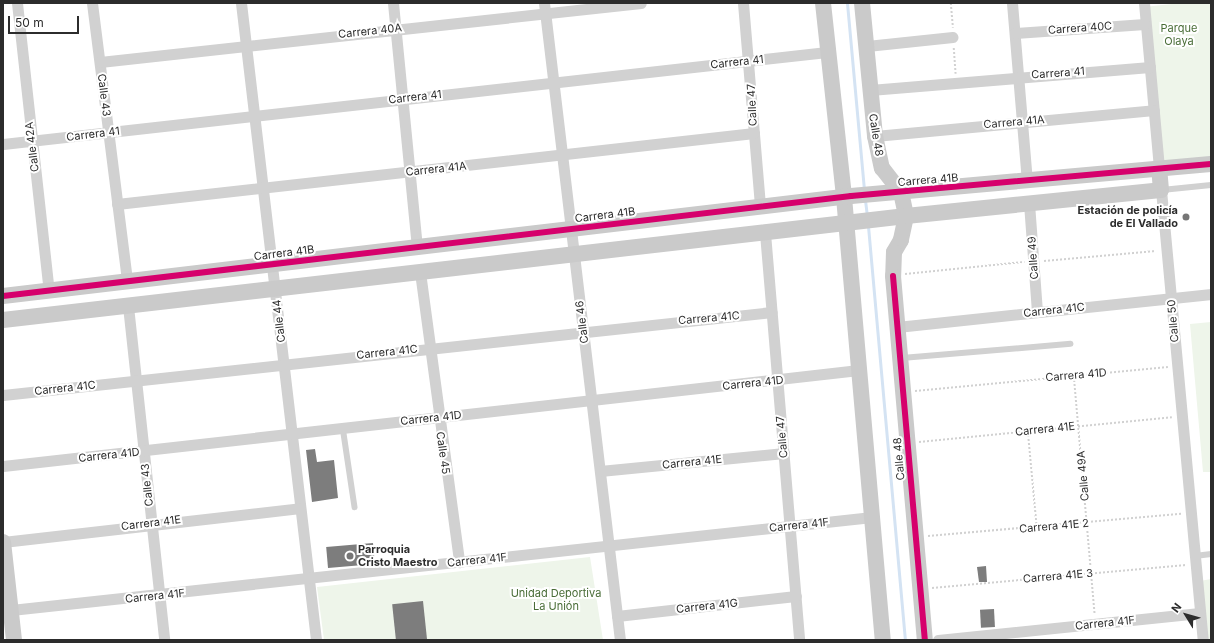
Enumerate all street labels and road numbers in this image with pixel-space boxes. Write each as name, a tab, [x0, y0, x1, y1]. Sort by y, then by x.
street label: Carrera 40C	[1047, 19, 1113, 37]
street label: Carrera 40A	[338, 21, 402, 41]
street label: Carrera 41	[710, 53, 764, 71]
street label: Carrera 41	[1031, 65, 1085, 81]
street label: Calle 43	[95, 73, 113, 117]
street label: Calle 47	[744, 83, 760, 127]
street label: Carrera 41	[388, 88, 442, 106]
street label: Calle 48	[866, 113, 886, 157]
street label: Carrera 41A	[983, 113, 1045, 131]
street label: Calle 42A	[22, 121, 42, 173]
street label: Carrera 41	[66, 124, 120, 144]
street label: Carrera 41A	[405, 159, 467, 179]
street label: Carrera 41B	[897, 171, 959, 189]
street label: Carrera 41B	[574, 205, 636, 225]
street label: Calle 49	[1025, 236, 1041, 280]
street label: Carrera 41B	[253, 243, 315, 263]
street label: Calle 44	[270, 299, 288, 343]
street label: Calle 50	[1165, 299, 1181, 343]
street label: Calle 46	[573, 300, 591, 344]
street label: Carrera 41C	[1023, 300, 1085, 320]
street label: Carrera 41C	[678, 309, 740, 327]
street label: Carrera 41C	[356, 342, 418, 362]
street label: Carrera 41D	[1045, 366, 1107, 384]
street label: Carrera 41D	[722, 373, 784, 393]
street label: Carrera 41C	[34, 378, 96, 398]
street label: Carrera 41D	[400, 408, 462, 428]
street label: Calle 47	[774, 415, 790, 459]
street label: Carrera 41E	[1014, 419, 1076, 439]
street label: Calle 45	[433, 431, 453, 475]
street label: Calle 48	[891, 437, 907, 481]
street label: Carrera 41D	[78, 445, 140, 465]
street label: Calle 49A	[1074, 450, 1092, 502]
street label: Carrera 41E	[661, 452, 723, 472]
street label: Calle 43	[138, 463, 156, 507]
street label: Carrera 41E	[120, 513, 182, 533]
street label: Carrera 41F	[768, 515, 830, 535]
street label: Carrera 41E 2	[1019, 516, 1089, 536]
street label: Carrera 41F	[446, 550, 508, 570]
street label: Carrera 41E 3	[1022, 566, 1094, 586]
street label: Carrera 41F	[124, 586, 186, 606]
street label: Carrera 41G	[676, 596, 738, 616]
street label: Carrera 41F	[1074, 613, 1136, 633]

